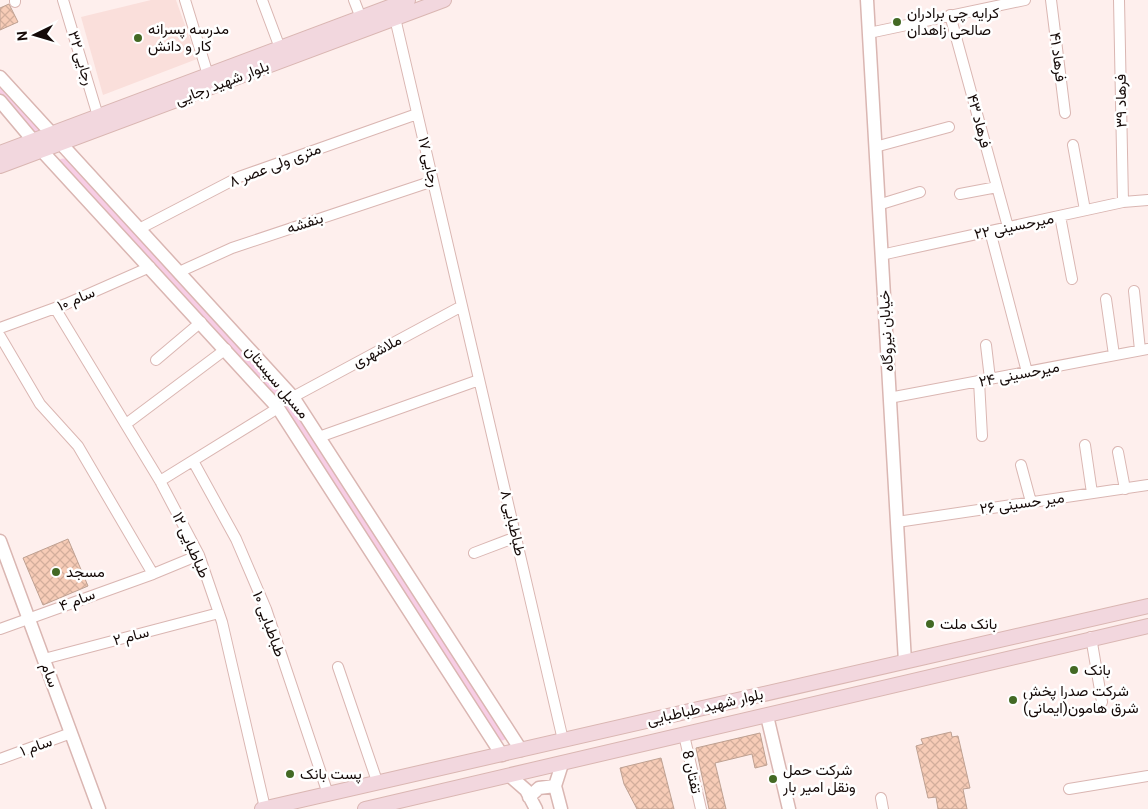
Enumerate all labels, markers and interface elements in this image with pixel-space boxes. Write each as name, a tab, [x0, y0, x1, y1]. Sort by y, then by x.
place label: کرایه چی برادران صالحی زاهدان	[907, 4, 1000, 40]
north arrow	[10, 10, 60, 60]
marker: کرایه چی برادران صالحی زاهدان	[891, 16, 903, 28]
place label: مدرسه پسرانه کار و دانش	[148, 20, 229, 56]
street label: رجایی ۳۲	[63, 29, 98, 88]
text: N	[14, 31, 30, 42]
street label: فرهاد ۴۱	[1046, 31, 1070, 83]
marker: مدرسه پسرانه کار و دانش	[132, 32, 144, 44]
street label: بلوار شهید رجایی	[173, 57, 272, 110]
street label: فرهاد ۳۹	[1112, 74, 1130, 128]
street label: فرهاد ۴۳	[963, 92, 995, 150]
street label: رجایی ۱۷	[413, 135, 444, 189]
street label: ۸ متری ولی عصر	[226, 139, 324, 192]
street label: بنفشه	[284, 209, 326, 237]
street label: میرحسینی ۲۲	[973, 209, 1056, 244]
street label: سام ۱۰	[54, 283, 98, 316]
street label: خیابان نیروگاه	[875, 290, 897, 372]
street label: ملاشهری	[350, 331, 405, 372]
street label: مسیل سیستان	[241, 342, 313, 422]
street label: میرحسینی ۲۴	[977, 357, 1061, 392]
street label: طباطبایی ۸	[496, 488, 529, 558]
street label: میر حسینی ۲۶	[979, 488, 1066, 519]
street label: طباطبایی ۱۲	[168, 509, 214, 581]
place label: مسجد	[66, 563, 105, 581]
marker: مسجد	[50, 566, 62, 578]
street label: سام ۴	[57, 585, 98, 616]
street label: طباطبایی ۱۰	[248, 589, 289, 660]
place label: بانک ملت	[940, 615, 997, 633]
marker: بانک ملت	[924, 618, 936, 630]
street label: سام ۲	[111, 623, 151, 650]
street label: سام	[36, 660, 63, 690]
place label: بانک	[1084, 661, 1111, 679]
marker: بانک	[1068, 664, 1080, 676]
place label: شرکت صدرا پخش شرق هامون(ایمانی)	[1023, 682, 1139, 718]
street label: بلوار شهید طباطبایی	[645, 685, 765, 730]
marker: شرکت صدرا پخش شرق هامون(ایمانی)	[1007, 694, 1019, 706]
street label: سام ۱	[18, 732, 55, 761]
street label: تفتان 8	[678, 749, 706, 796]
place label: شرکت حمل ونقل امیر بار	[782, 761, 856, 796]
place label: پست بانک	[300, 765, 362, 784]
marker: پست بانک	[284, 768, 296, 780]
marker: شرکت حمل ونقل امیر بار	[767, 773, 779, 785]

